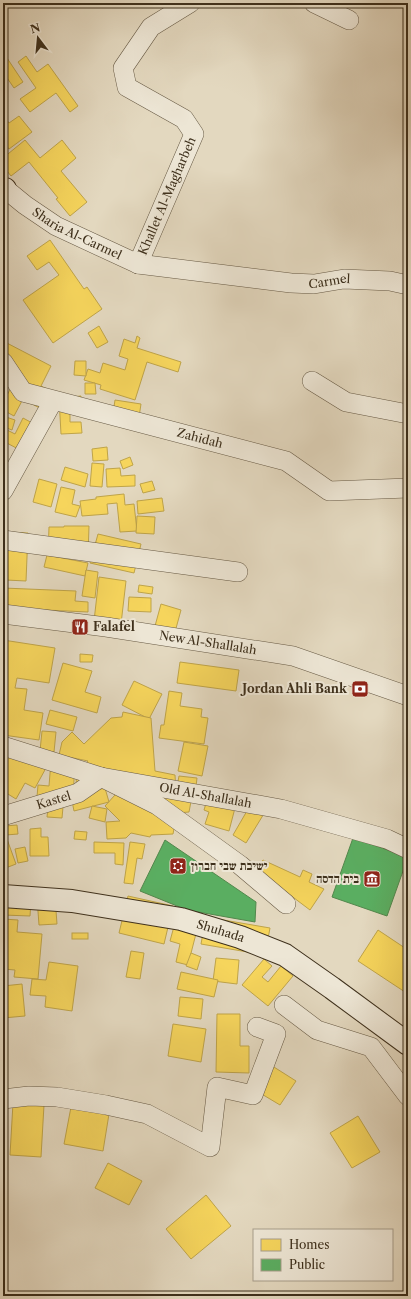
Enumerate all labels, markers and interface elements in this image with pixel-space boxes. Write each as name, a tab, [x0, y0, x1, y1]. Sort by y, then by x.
north arrow	[18, 18, 58, 58]
text: N	[29, 20, 42, 36]
street label: Khallet Al-Magharbeh	[135, 134, 199, 257]
street label: Sharia Al-Carmel	[29, 204, 125, 263]
street label: Carmel	[308, 271, 351, 291]
street label: Zahidah	[176, 425, 225, 451]
restaurant icon: Falafel	[70, 617, 90, 637]
place label: Falafel	[93, 619, 135, 634]
street label: New Al-Shallalah	[158, 627, 258, 657]
bank icon: Jordan Ahli Bank	[350, 679, 370, 699]
place label: Jordan Ahli Bank	[240, 681, 348, 696]
street label: Old Al-Shallalah	[158, 780, 253, 811]
street label: Kastel	[34, 787, 73, 812]
synagogue icon: ישיבת שבי חברון	[168, 856, 188, 876]
place label: ישיבת שבי חברון	[191, 858, 268, 873]
museum icon: בית הדסה	[362, 869, 382, 889]
place label: בית הדסה	[316, 871, 359, 886]
street label: Shuhada	[195, 916, 248, 945]
legend	[253, 1229, 393, 1281]
text: Homes	[289, 1237, 329, 1252]
text: Public	[289, 1257, 325, 1272]

